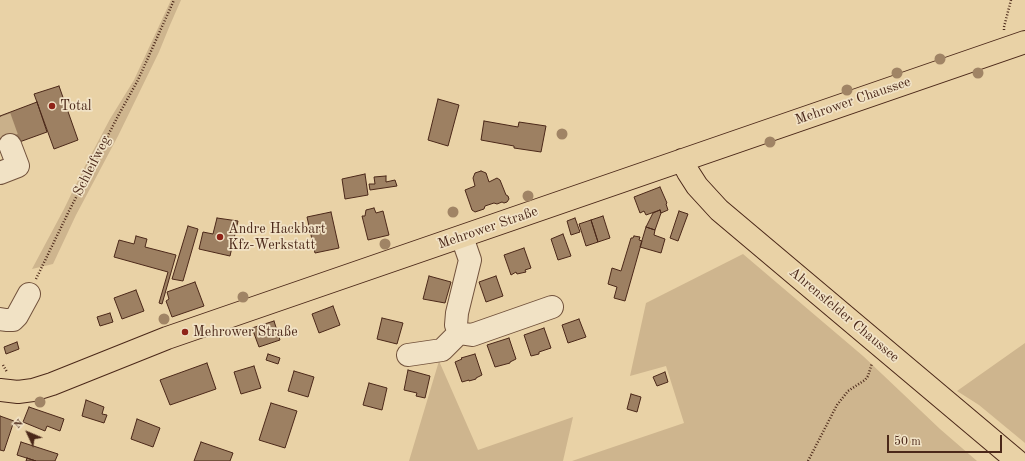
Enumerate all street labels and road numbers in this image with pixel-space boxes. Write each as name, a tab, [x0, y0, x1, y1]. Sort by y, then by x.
street label: Mehrower Chaussee	[793, 73, 913, 129]
street label: Schleifweg	[70, 133, 114, 199]
street label: Mehrower Straße	[436, 203, 540, 253]
street label: Ahrensfelder Chaussee	[785, 264, 903, 366]

